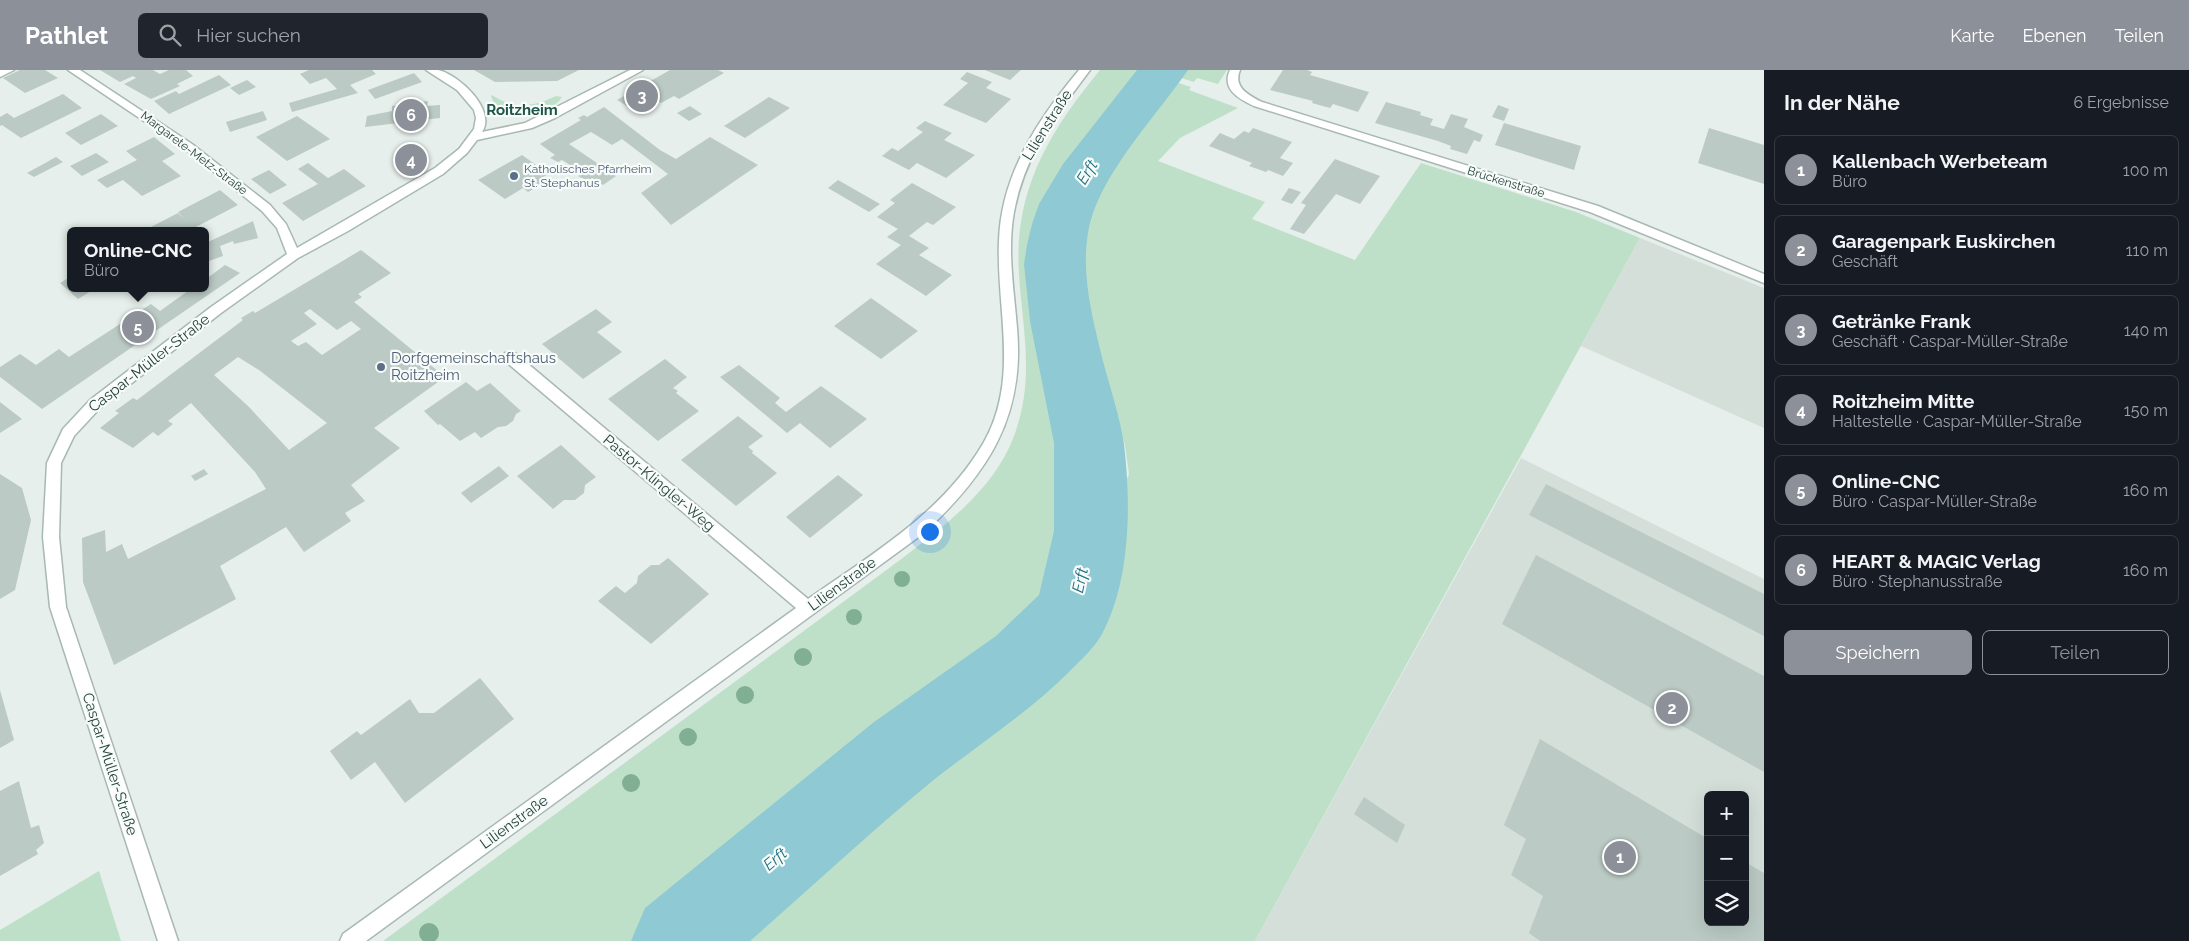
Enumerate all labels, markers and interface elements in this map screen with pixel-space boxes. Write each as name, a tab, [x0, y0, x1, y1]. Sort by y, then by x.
search box	[138, 13, 488, 58]
text: Pathlet	[25, 21, 108, 50]
icon: search	[156, 21, 184, 49]
text: Hier suchen	[196, 24, 301, 46]
text: Karte	[1950, 25, 1994, 46]
text: Ebenen	[2022, 25, 2087, 46]
text: Teilen	[2115, 25, 2164, 46]
pin: 3	[626, 77, 658, 115]
street label: Lilienstraße	[1018, 86, 1076, 164]
text: In der Nähe	[1784, 90, 1900, 115]
text: 6 Ergebnisse	[2073, 93, 2169, 112]
pin: 6	[395, 96, 427, 134]
district label: Roitzheim	[486, 101, 558, 119]
street label: Margarete-Metz-Straße	[138, 108, 250, 198]
pin: 4	[395, 141, 427, 179]
text: Kallenbach Werbeteam	[1832, 150, 2047, 172]
water label: Erft	[1072, 156, 1102, 188]
text: 1	[1797, 161, 1805, 180]
text: 100 m	[2123, 161, 2168, 180]
place label: Katholisches Pfarrheim St. Stephanus	[524, 162, 652, 190]
street label: Brückenstraße	[1466, 164, 1546, 200]
marker: Katholisches Pfarrheim St. Stephanus	[508, 170, 520, 182]
text: Büro	[1832, 172, 1867, 191]
popup	[67, 227, 209, 292]
text: Garagenpark Euskirchen	[1832, 230, 2055, 252]
text: Online-CNC	[84, 239, 192, 261]
text: 2	[1796, 241, 1806, 260]
text: 110 m	[2126, 241, 2168, 260]
text: Geschäft	[1832, 252, 1898, 271]
text: Büro	[84, 261, 119, 280]
pin: 5	[122, 308, 154, 346]
street label: Caspar-Müller-Straße	[85, 310, 213, 416]
text: Getränke Frank	[1832, 310, 1971, 332]
text: 3	[1797, 321, 1805, 340]
text: 140 m	[2124, 321, 2168, 340]
text: Geschäft · Caspar-Müller-Straße	[1832, 332, 2068, 351]
place label: Dorfgemeinschaftshaus Roitzheim	[391, 349, 556, 384]
marker: Dorfgemeinschaftshaus Roitzheim	[375, 361, 387, 373]
text: Roitzheim Mitte	[1832, 390, 1974, 412]
text: 4	[1796, 401, 1806, 420]
text: 150 m	[2124, 401, 2168, 420]
text: Haltestelle · Caspar-Müller-Straße	[1832, 412, 2082, 431]
street label: Pastor-Klingler-Weg	[599, 431, 719, 535]
text: Online-CNC	[1832, 470, 1940, 492]
text: 5	[1797, 481, 1805, 500]
text: 160 m	[2123, 481, 2168, 500]
text: Büro · Caspar-Müller-Straße	[1832, 492, 2037, 511]
your location	[917, 519, 943, 545]
text: HEART & MAGIC Verlag	[1832, 550, 2041, 572]
street label: Lilienstraße	[804, 553, 880, 615]
text: 6	[1796, 561, 1806, 580]
text: 160 m	[2123, 561, 2168, 580]
water label: Erft	[1068, 565, 1092, 594]
text: Büro · Stephanusstraße	[1832, 572, 2002, 591]
button: Speichern	[1784, 630, 1972, 675]
button: Teilen	[1982, 630, 2169, 675]
pin: 2	[1656, 689, 1688, 727]
street label: Caspar-Müller-Straße	[78, 690, 142, 838]
street label: Lilienstraße	[476, 791, 552, 853]
map controls	[1704, 791, 1749, 926]
button: +	[1704, 791, 1749, 836]
button: −	[1704, 836, 1749, 881]
pin: 1	[1604, 838, 1636, 876]
water label: Erft	[759, 843, 791, 874]
button: layers	[1704, 881, 1749, 926]

